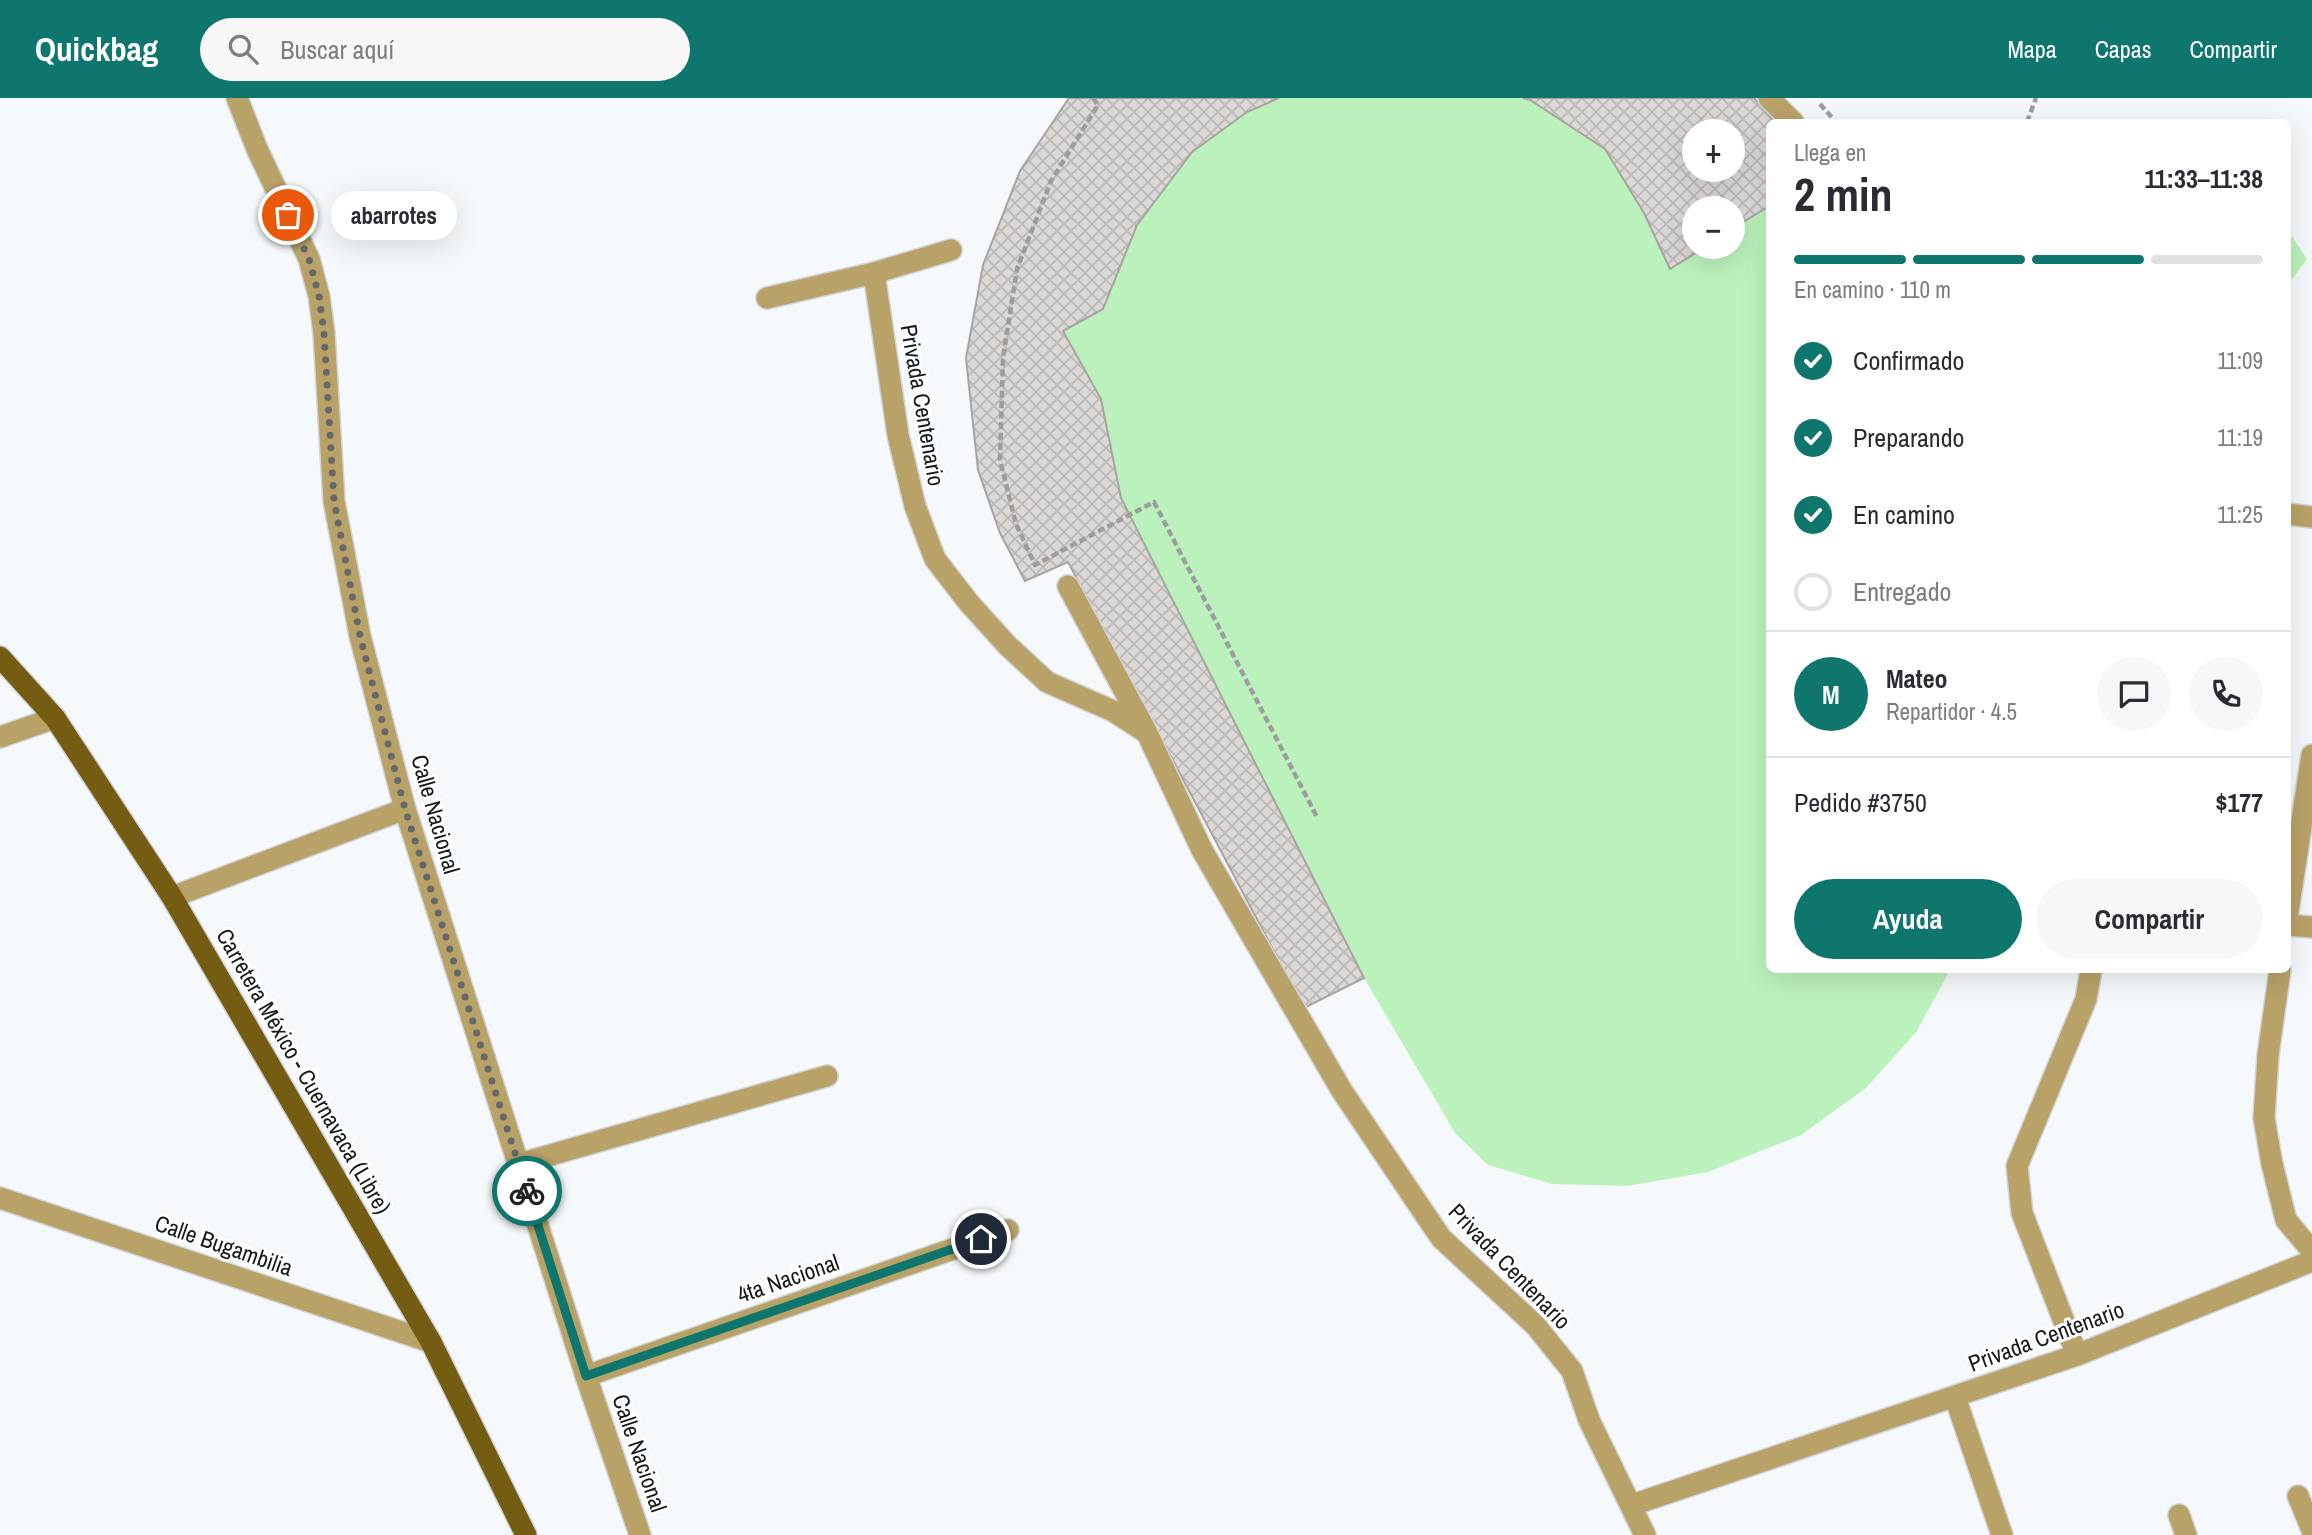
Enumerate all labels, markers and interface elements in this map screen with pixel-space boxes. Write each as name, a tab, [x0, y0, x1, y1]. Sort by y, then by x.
search box	[200, 18, 690, 81]
text: Quickbag	[35, 27, 158, 71]
icon: search	[224, 30, 262, 68]
text: Buscar aquí	[280, 32, 394, 67]
text: Mapa	[2007, 33, 2057, 65]
text: Capas	[2095, 33, 2152, 65]
text: Compartir	[2190, 33, 2277, 65]
map controls	[1682, 119, 1745, 259]
button: +	[1682, 119, 1745, 182]
text: Llega en	[1794, 137, 1866, 168]
text: 11:33–11:38	[2144, 161, 2263, 196]
text: 2 min	[1794, 163, 1893, 225]
pin	[258, 185, 318, 245]
callout: abarrotes	[330, 190, 456, 240]
icon: bag	[269, 196, 307, 234]
button: −	[1682, 196, 1745, 259]
text: abarrotes	[351, 200, 437, 231]
text: En camino · 110 m	[1794, 274, 1951, 305]
street label: Privada Centenario	[894, 322, 952, 488]
icon: check	[1794, 342, 1832, 380]
text: Confirmado	[1853, 343, 1964, 378]
text: 11:09	[2217, 345, 2263, 376]
icon: check	[1794, 419, 1832, 457]
text: Preparando	[1853, 420, 1964, 455]
text: 11:19	[2217, 422, 2263, 453]
icon: check	[1794, 496, 1832, 534]
text: En camino	[1853, 497, 1955, 532]
text: 11:25	[2217, 499, 2263, 530]
text: Entregado	[1853, 574, 1951, 609]
button: chat	[2097, 657, 2171, 731]
button: phone	[2189, 657, 2263, 731]
text: Mateo	[1886, 661, 1948, 696]
text: M	[1822, 677, 1840, 712]
text: Repartidor · 4.5	[1886, 696, 2017, 727]
street label: Calle Nacional	[404, 751, 468, 877]
text: Pedido #3750	[1794, 785, 1927, 820]
text: $177	[2216, 785, 2263, 820]
button: Ayuda	[1794, 879, 2022, 959]
button: Compartir	[2036, 879, 2263, 959]
street label: Carretera México - Cuernavaca (Libre)	[209, 923, 399, 1219]
courier	[492, 1156, 562, 1226]
icon: bike	[508, 1172, 546, 1210]
street label: Privada Centenario	[1442, 1196, 1578, 1336]
street label: Calle Bugambilia	[151, 1207, 297, 1283]
pin	[951, 1209, 1011, 1269]
icon: home	[962, 1220, 1000, 1258]
street label: 4ta Nacional	[733, 1246, 843, 1310]
street label: Privada Centenario	[1964, 1293, 2128, 1379]
street label: Calle Nacional	[605, 1390, 675, 1516]

